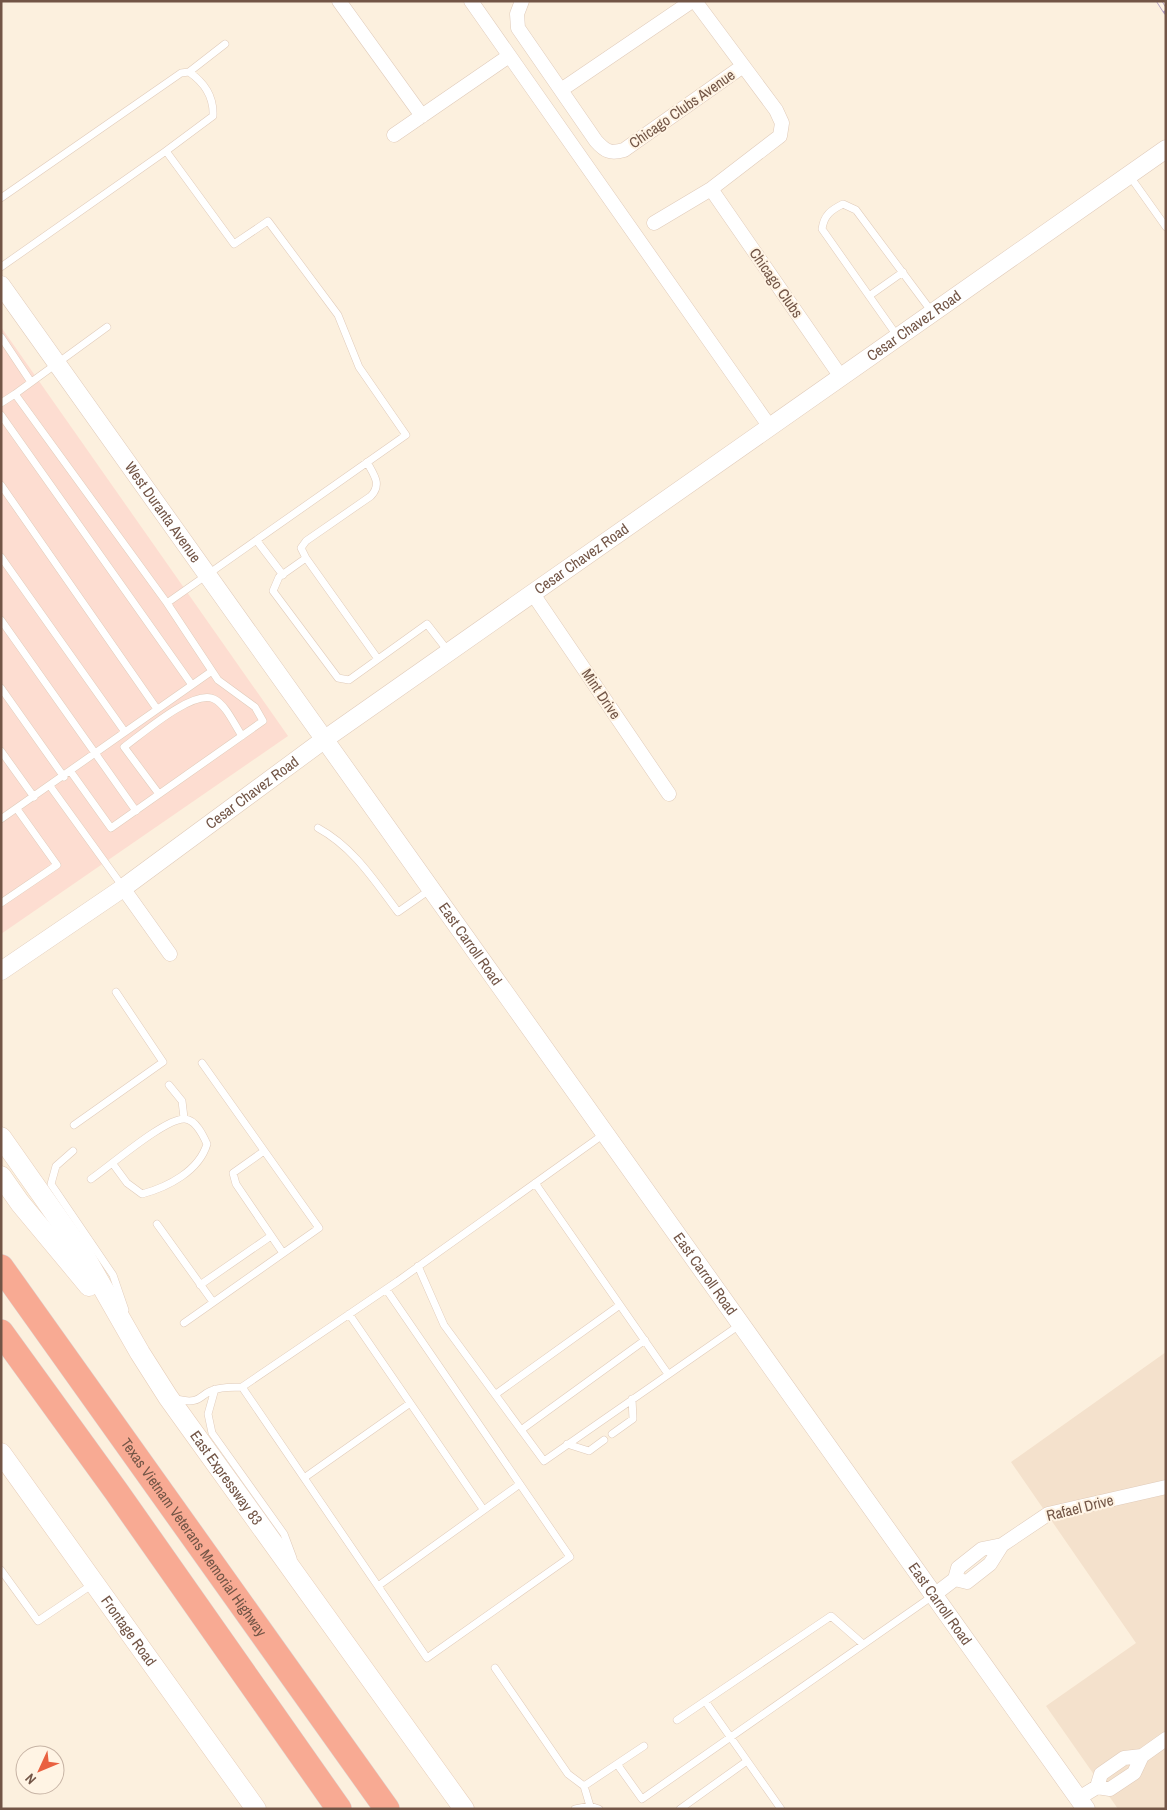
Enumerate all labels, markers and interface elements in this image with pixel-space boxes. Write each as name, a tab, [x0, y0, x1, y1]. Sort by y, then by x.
street label: Chicago Clubs Avenue	[625, 64, 739, 153]
street label: Chicago Clubs	[745, 244, 808, 322]
street label: Cesar Chavez Road	[862, 285, 965, 366]
street label: West Duranta Avenue	[120, 457, 206, 567]
street label: Cesar Chavez Road	[530, 518, 633, 599]
street label: Mint Drive	[577, 664, 626, 723]
street label: Cesar Chavez Road	[201, 751, 303, 834]
street label: East Carroll Road	[434, 898, 507, 989]
street label: East Carroll Road	[669, 1228, 742, 1319]
street label: East Expressway 83	[186, 1426, 268, 1529]
street label: Texas Vietnam Veterans Memorial Highway	[116, 1434, 272, 1641]
street label: Rafael Drive	[1044, 1489, 1116, 1526]
street label: East Carroll Road	[904, 1558, 977, 1649]
street label: Frontage Road	[96, 1591, 161, 1670]
north arrow	[15, 1745, 65, 1795]
text: N	[21, 1770, 40, 1788]

